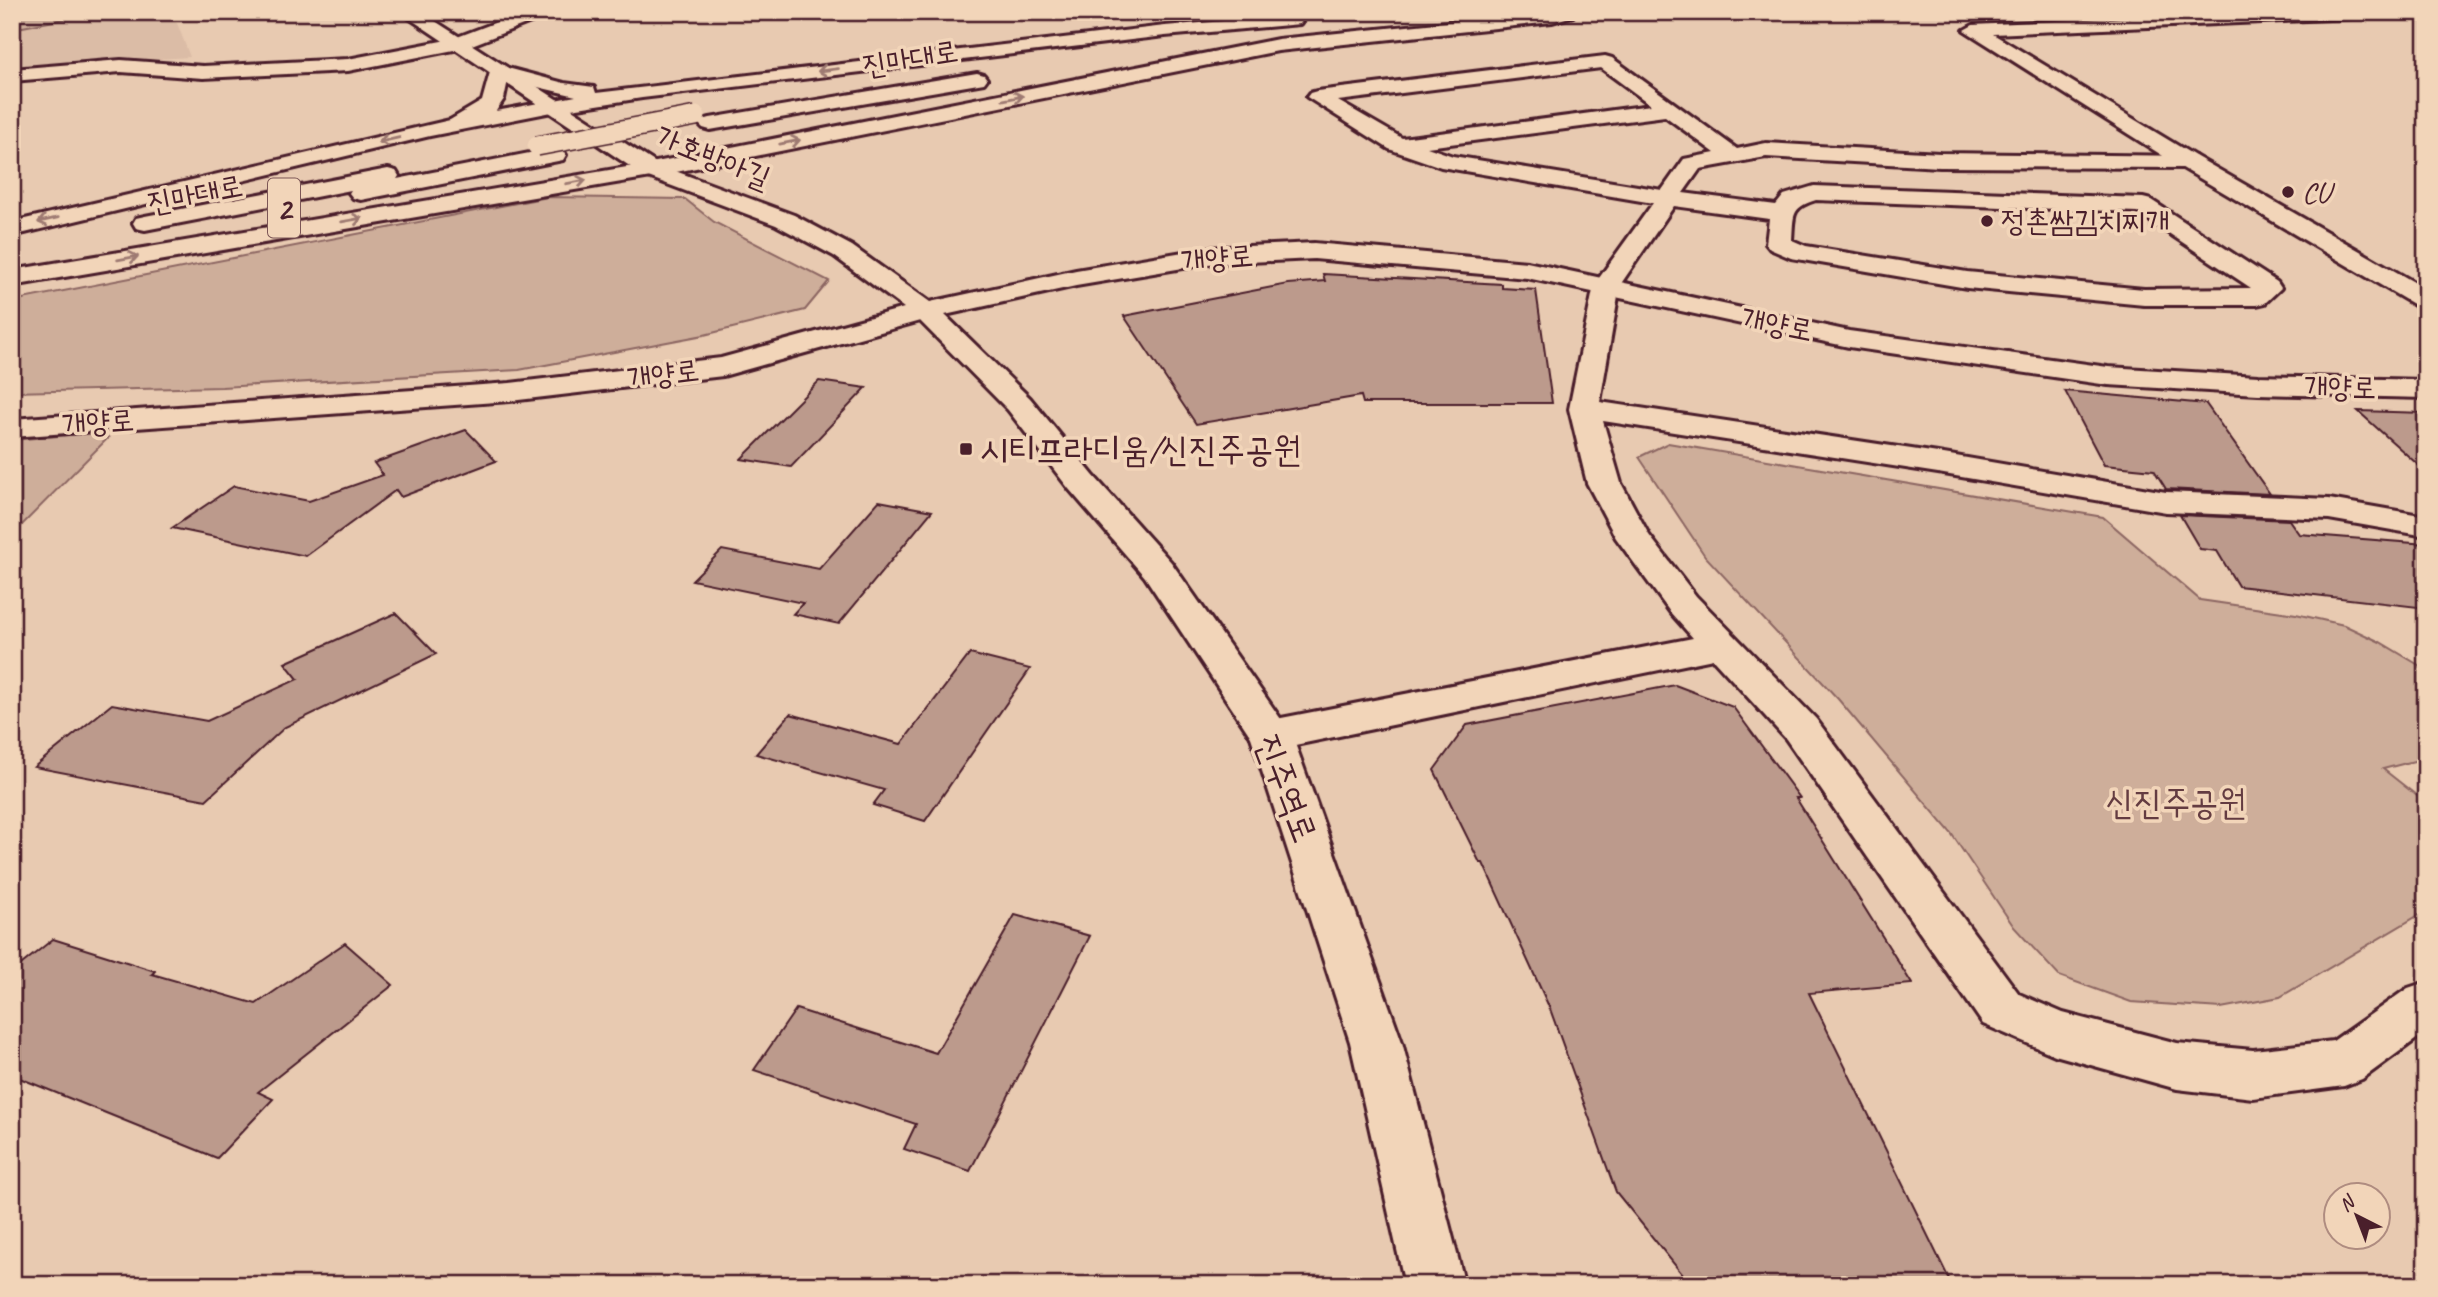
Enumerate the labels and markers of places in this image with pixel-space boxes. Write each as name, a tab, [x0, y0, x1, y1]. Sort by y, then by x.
place label: CU	[2302, 173, 2336, 211]
marker: CU	[2280, 184, 2296, 200]
place label: 정촌쌈김치찌개	[2001, 202, 2170, 240]
marker: 정촌쌈김치찌개	[1979, 213, 1995, 229]
place label: 시티프라디움/신진주공원	[980, 427, 1301, 472]
marker: 시티프라디움/신진주공원	[958, 441, 974, 457]

